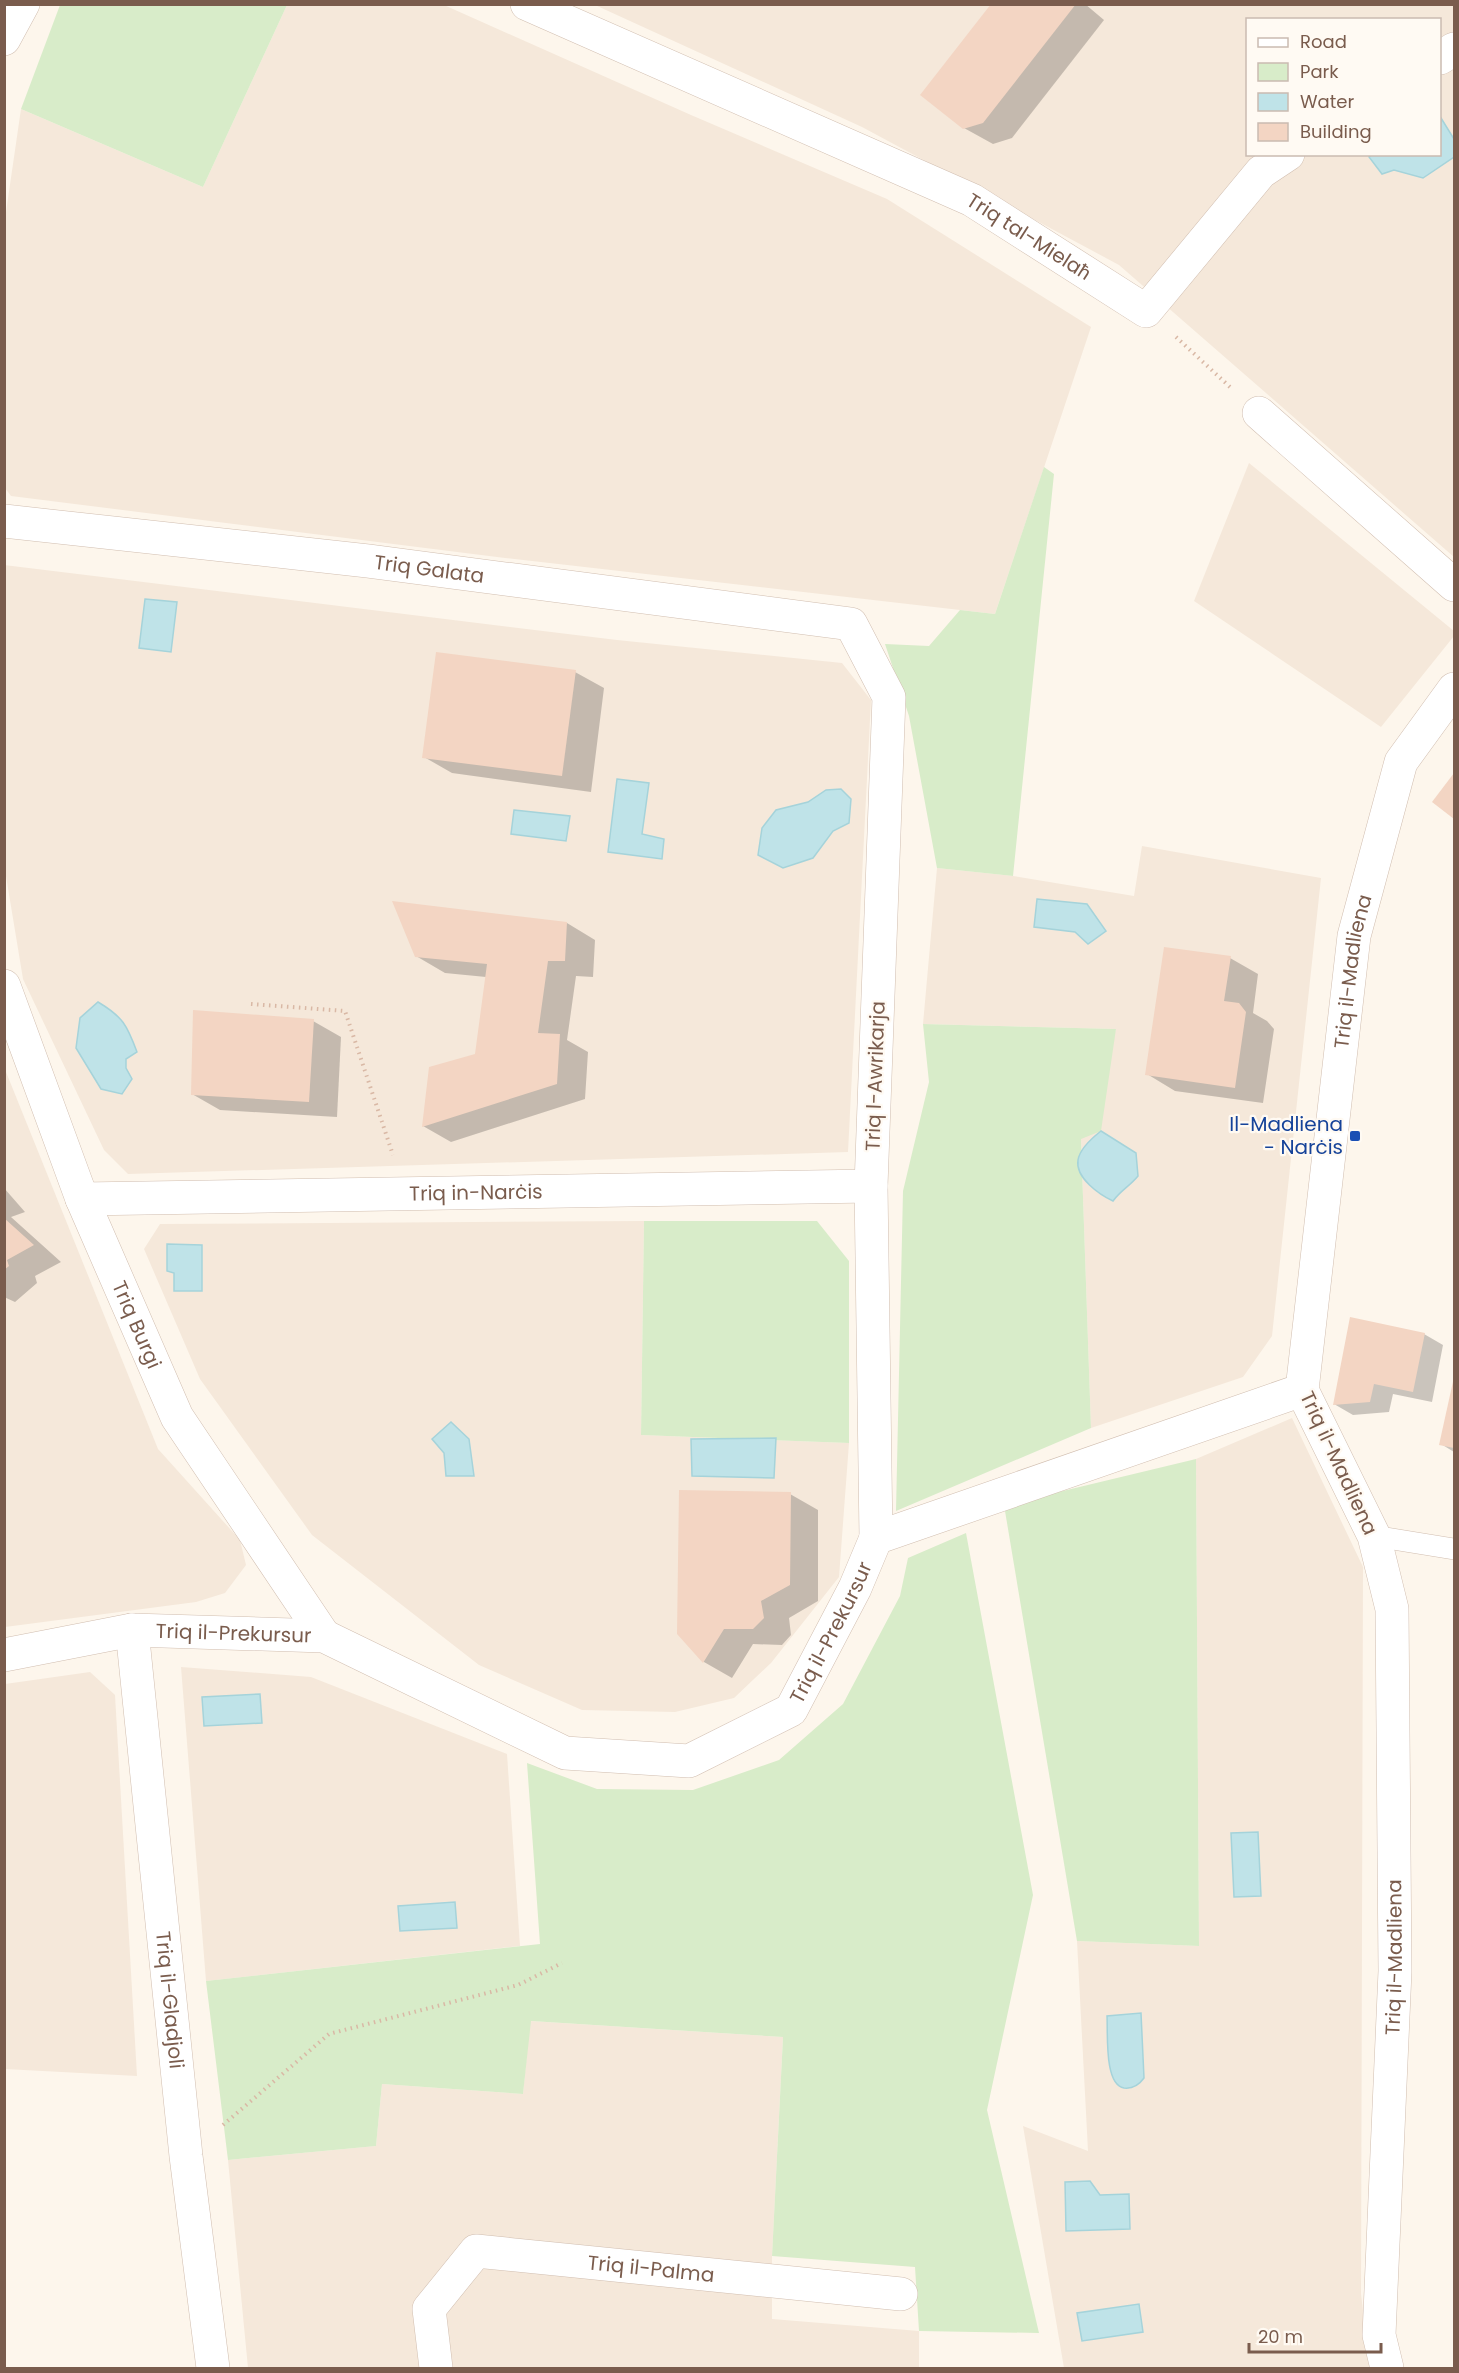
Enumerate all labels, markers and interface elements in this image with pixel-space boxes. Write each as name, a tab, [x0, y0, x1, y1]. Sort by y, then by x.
legend	[1246, 18, 1441, 156]
text: Road	[1300, 29, 1347, 54]
text: Park	[1300, 59, 1339, 84]
text: Water	[1300, 89, 1354, 114]
text: Building	[1300, 119, 1372, 144]
street label: Triq tal-Mielaħ	[961, 186, 1097, 287]
street label: Triq Galata	[373, 548, 486, 590]
street label: Triq il-Madliena	[1327, 891, 1379, 1050]
street label: Triq l-Awrikarja	[858, 1001, 892, 1151]
place label: Il-Madliena - Narċis	[1229, 1110, 1343, 1161]
marker: Il-Madliena - Narċis	[1348, 1129, 1362, 1143]
street label: Triq in-Narċis	[409, 1177, 543, 1208]
street label: Triq Burgi	[105, 1276, 168, 1373]
street label: Triq il-Madliena	[1293, 1387, 1385, 1539]
street label: Triq il-Prekursur	[783, 1557, 879, 1708]
street label: Triq il-Prekursur	[155, 1617, 312, 1650]
street label: Triq il-Madliena	[1378, 1879, 1409, 2036]
street label: Triq il-Gladjoli	[149, 1930, 191, 2070]
street label: Triq il-Palma	[586, 2248, 716, 2289]
scale bar	[1249, 2316, 1381, 2354]
text: 20 m	[1258, 2324, 1303, 2349]

